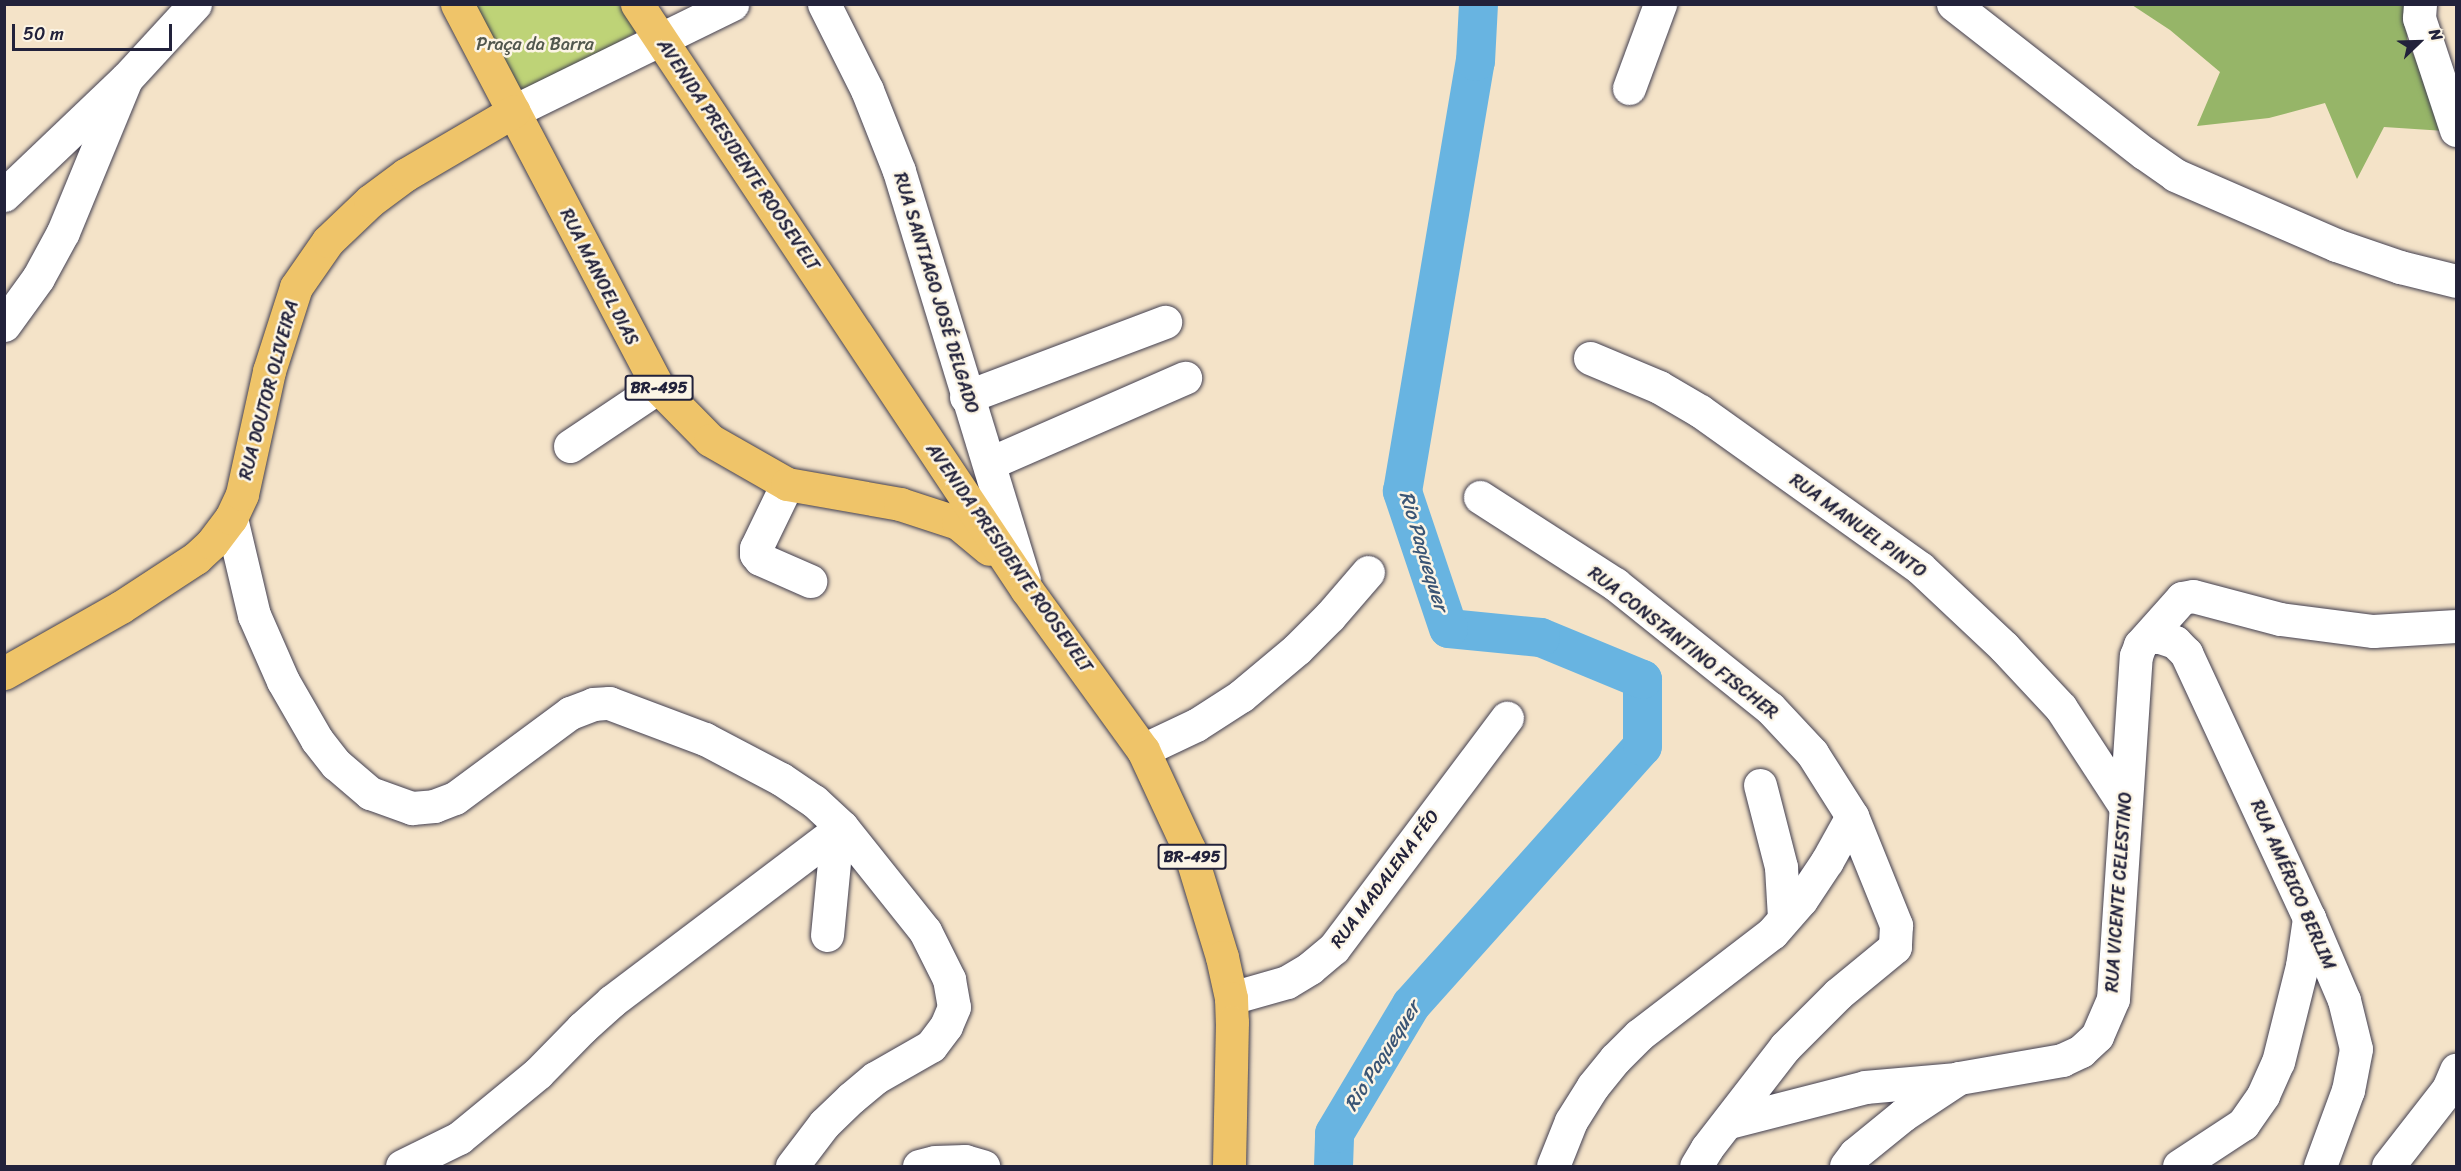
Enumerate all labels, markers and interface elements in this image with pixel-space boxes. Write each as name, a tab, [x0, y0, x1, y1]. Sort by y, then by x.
scale bar	[15, 12, 176, 50]
north arrow	[2389, 12, 2449, 72]
text: 50 m	[23, 18, 64, 50]
text: N	[2421, 24, 2452, 46]
park label: Praça da Barra	[476, 33, 594, 55]
street label: AVENIDA PRESIDENTE ROOSEVELT	[652, 35, 824, 275]
street label: RUA SANTIAGO JOSÉ DELGADO	[889, 171, 983, 415]
street label: RUA MANOEL DIAS	[555, 204, 643, 350]
street label: RUA DOUTOR OLIVEIRA	[235, 298, 303, 482]
road number: BR-495	[624, 375, 694, 401]
street label: AVENIDA PRESIDENTE ROOSEVELT	[921, 439, 1097, 677]
street label: RUA MANUEL PINTO	[1786, 469, 1930, 583]
water label: Rio Paquequer	[1394, 488, 1454, 614]
street label: RUA CONSTANTINO FISCHER	[1585, 563, 1781, 723]
street label: RUA VICENTE CELESTINO	[2101, 790, 2137, 994]
street label: RUA AMÉRICO BERLIM	[2247, 799, 2339, 971]
street label: RUA MADALENA FÉO	[1326, 806, 1444, 952]
road number: BR-495	[1158, 844, 1226, 870]
water label: Rio Paquequer	[1339, 997, 1425, 1115]

